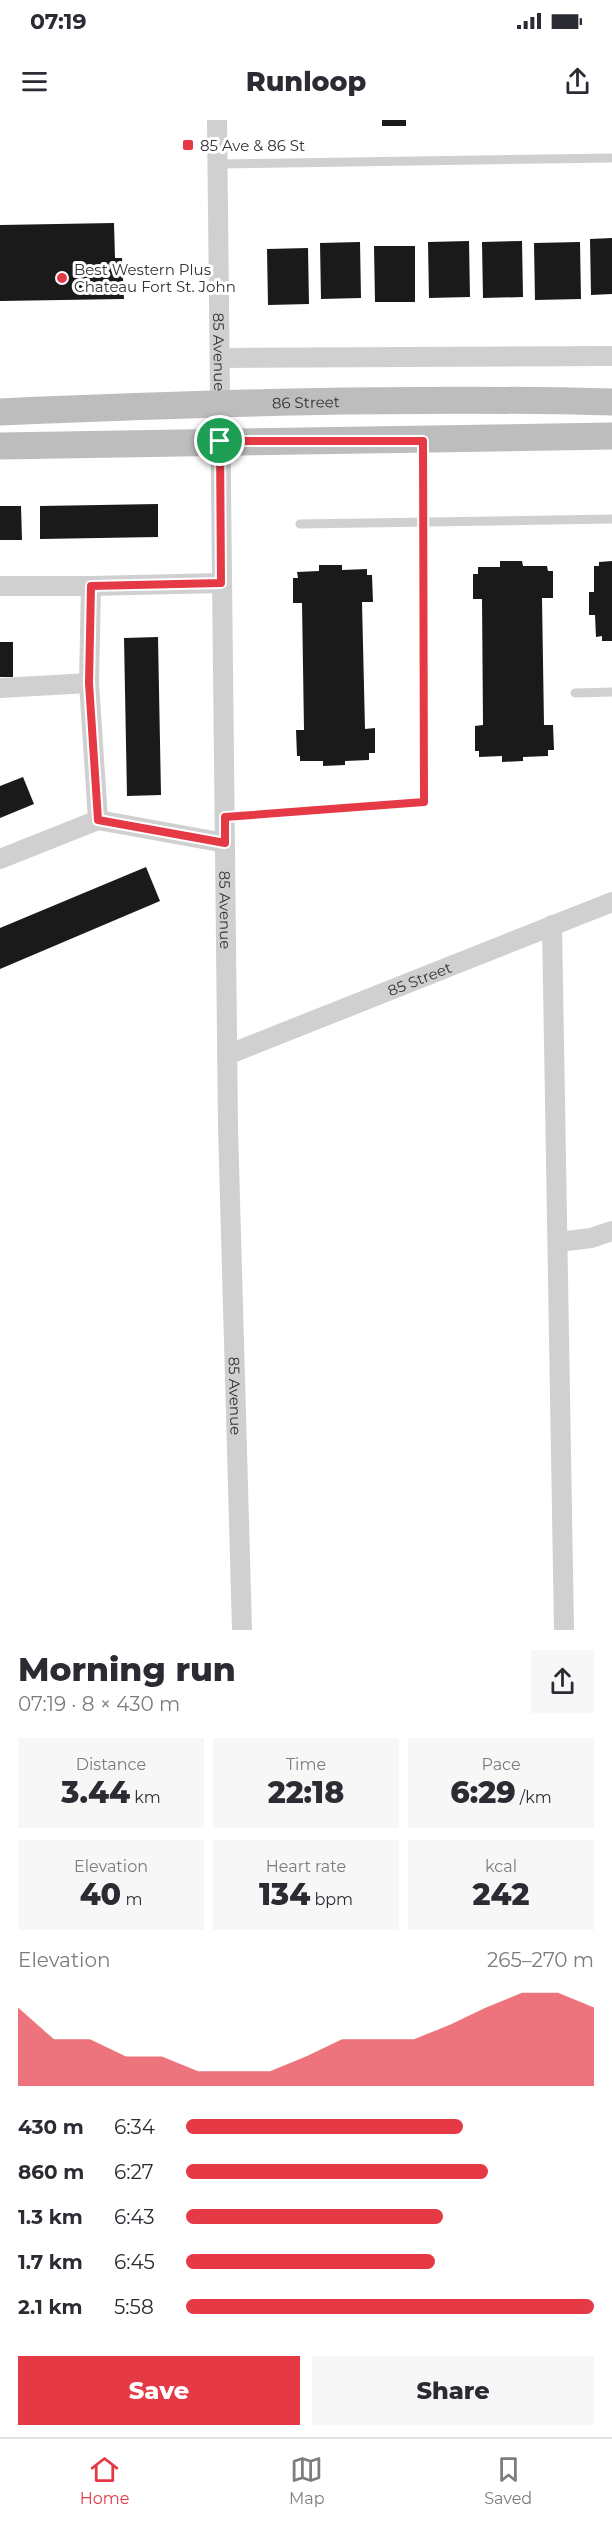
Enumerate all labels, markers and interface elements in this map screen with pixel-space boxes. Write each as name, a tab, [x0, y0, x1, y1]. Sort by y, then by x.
text: 07:19	[30, 8, 86, 35]
icon: menu	[18, 65, 51, 98]
text: Runloop	[246, 65, 366, 98]
icon: share	[561, 65, 594, 98]
place label: 85 Ave & 86 St	[200, 136, 305, 155]
marker: 85 Ave & 86 St	[181, 138, 195, 152]
place label: Best Western Plus Chateau Fort St. John	[74, 260, 236, 296]
marker: Best Western Plus Chateau Fort St. John	[55, 271, 69, 285]
street label: 85 Avenue	[210, 313, 229, 391]
street label: 86 Street	[272, 392, 340, 412]
pin	[194, 415, 245, 466]
icon: arrive	[203, 424, 236, 457]
street label: 85 Avenue	[216, 871, 236, 949]
street label: 85 Street	[385, 957, 454, 1000]
street label: 85 Avenue	[225, 1356, 246, 1435]
text: Morning run	[18, 1649, 236, 1689]
button: share	[531, 1650, 594, 1713]
text: 07:19 · 8 × 430 m	[18, 1692, 180, 1716]
text: Distance	[76, 1755, 146, 1774]
text: Time	[286, 1755, 326, 1774]
text: Pace	[481, 1755, 521, 1774]
text: 3.44	[61, 1774, 130, 1811]
text: 22:18	[268, 1774, 344, 1811]
text: 6:29	[450, 1774, 516, 1811]
text: km	[130, 1788, 161, 1807]
text: /km	[516, 1788, 552, 1807]
text: Elevation	[74, 1857, 148, 1876]
text: Heart rate	[266, 1857, 346, 1876]
text: kcal	[485, 1857, 517, 1876]
text: 40	[80, 1876, 121, 1913]
text: 134	[259, 1876, 310, 1913]
text: 242	[473, 1876, 529, 1913]
text: m	[121, 1890, 142, 1909]
text: bpm	[310, 1890, 353, 1909]
text: Elevation	[18, 1948, 110, 1972]
text: 265–270 m	[487, 1948, 594, 1972]
text: 430 m	[18, 2115, 84, 2139]
text: 6:34	[114, 2115, 155, 2139]
text: 860 m	[18, 2160, 84, 2184]
text: 6:27	[114, 2160, 154, 2184]
text: 1.3 km	[18, 2205, 83, 2229]
text: 6:43	[114, 2205, 155, 2229]
text: 1.7 km	[18, 2250, 83, 2274]
text: 6:45	[114, 2250, 155, 2274]
text: 2.1 km	[18, 2295, 82, 2319]
text: 5:58	[114, 2295, 154, 2319]
button: Save	[18, 2356, 300, 2425]
button: Share	[312, 2356, 594, 2425]
tab: Home	[80, 2453, 129, 2508]
tab: Map	[289, 2453, 325, 2508]
tab: Saved	[484, 2453, 532, 2508]

